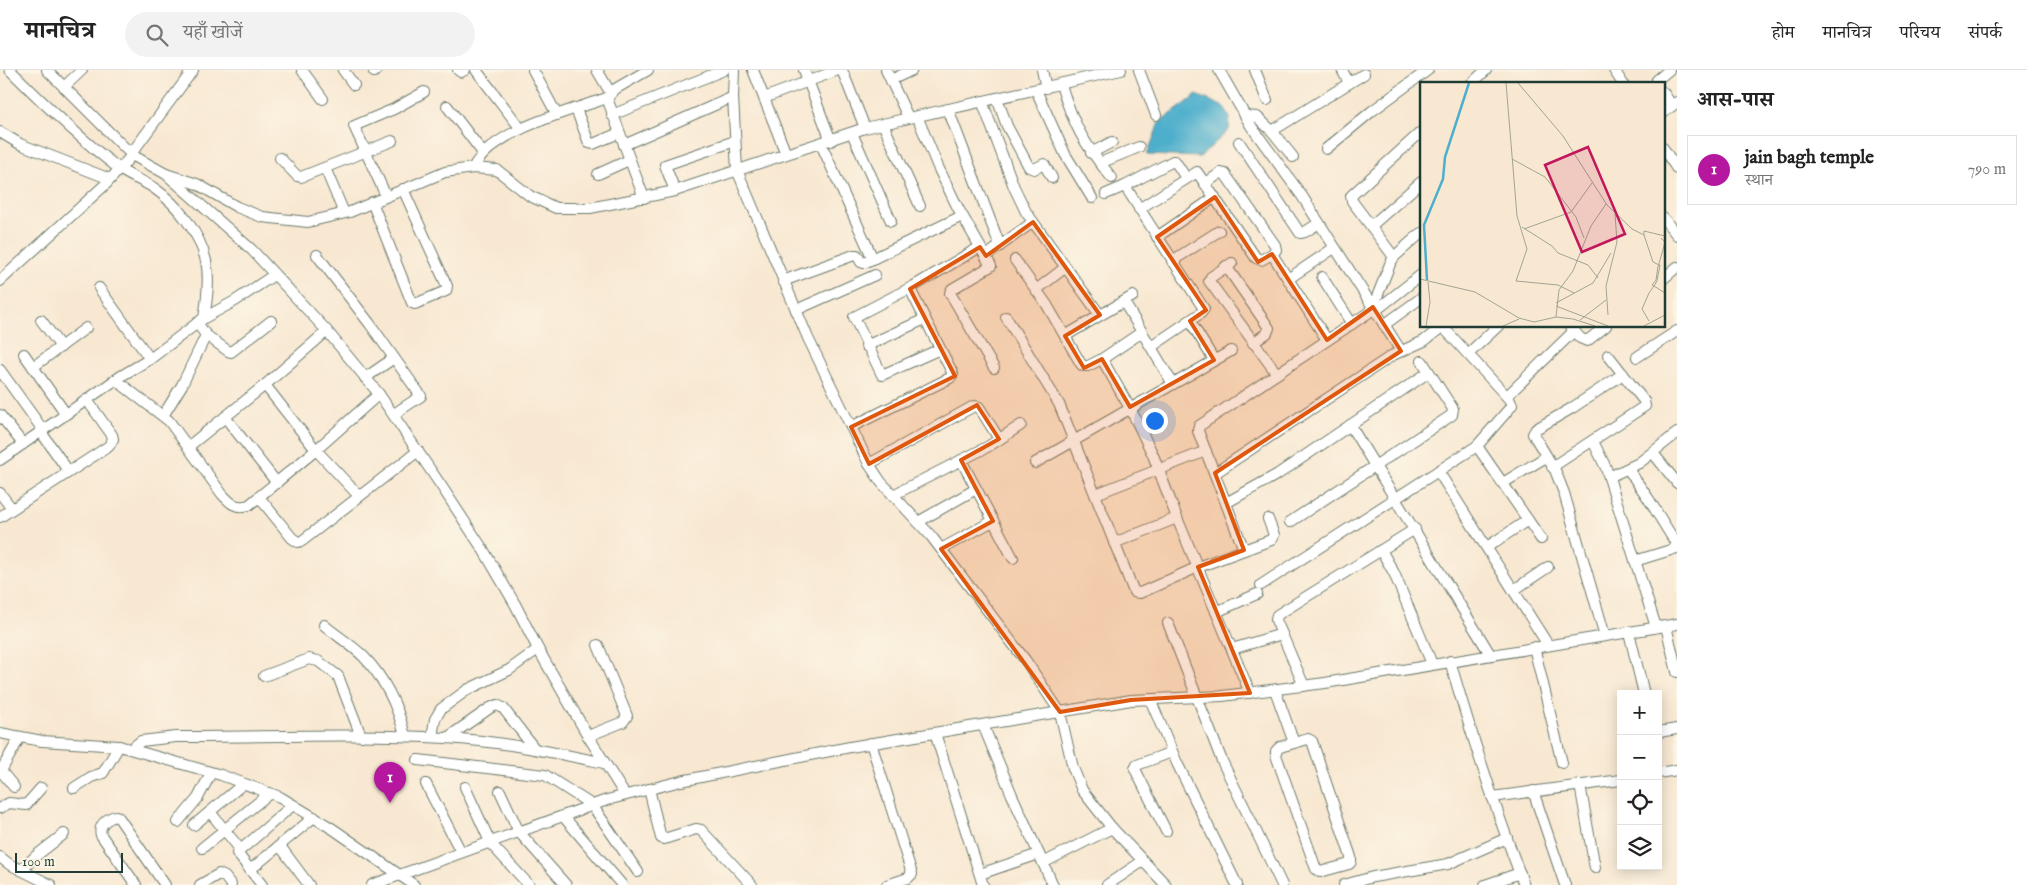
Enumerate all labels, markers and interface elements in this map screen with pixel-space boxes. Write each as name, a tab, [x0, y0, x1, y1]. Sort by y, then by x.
search box	[125, 12, 475, 57]
text: मानचित्र	[25, 16, 95, 47]
icon: search	[143, 21, 171, 49]
text: यहाँ खोजें	[183, 21, 243, 45]
text: होम	[1772, 22, 1795, 45]
text: मानचित्र	[1823, 22, 1871, 45]
text: परिचय	[1899, 22, 1940, 45]
text: संपर्क	[1968, 22, 2002, 45]
inset map	[1420, 82, 1664, 328]
text: आस-पास	[1697, 87, 1774, 114]
text: jain bagh temple	[1745, 146, 1874, 170]
text: 1	[1711, 160, 1717, 180]
text: 790 m	[1968, 160, 2006, 180]
text: स्थान	[1745, 171, 1773, 191]
your location	[1142, 408, 1168, 434]
map controls	[1617, 690, 1662, 870]
button: +	[1617, 690, 1662, 735]
button: −	[1617, 735, 1662, 780]
pin: 1	[374, 762, 406, 803]
button: locate	[1617, 780, 1662, 825]
button: layers	[1617, 825, 1662, 870]
scale bar	[15, 850, 122, 873]
text: 100 m	[22, 853, 55, 871]

